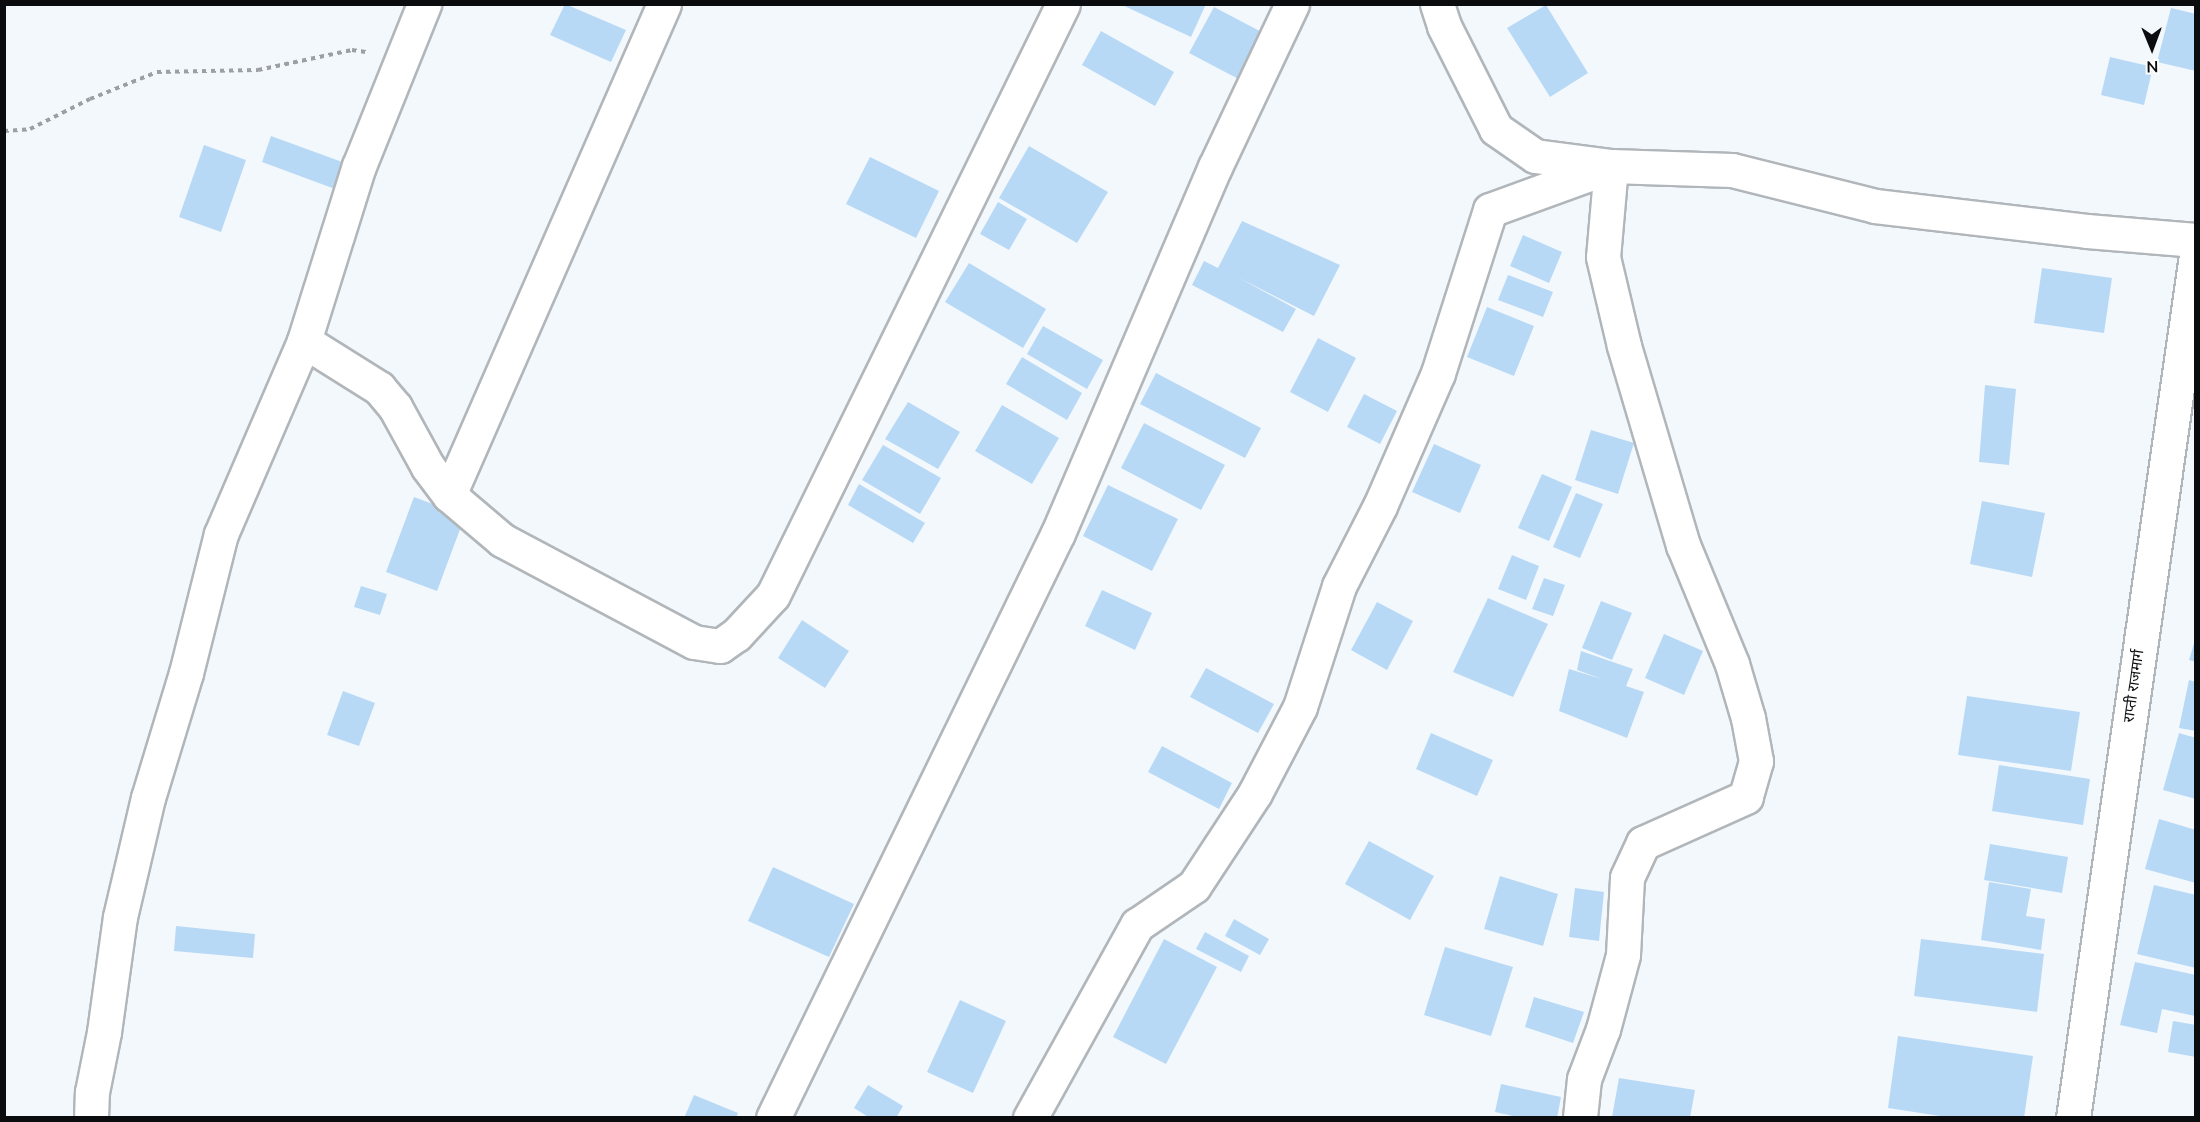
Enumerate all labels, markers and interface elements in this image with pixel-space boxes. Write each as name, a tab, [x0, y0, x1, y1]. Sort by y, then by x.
north arrow	[2122, 18, 2182, 78]
text: N	[2146, 55, 2158, 77]
street label: राप्ती राजमार्ग	[2120, 648, 2148, 724]

